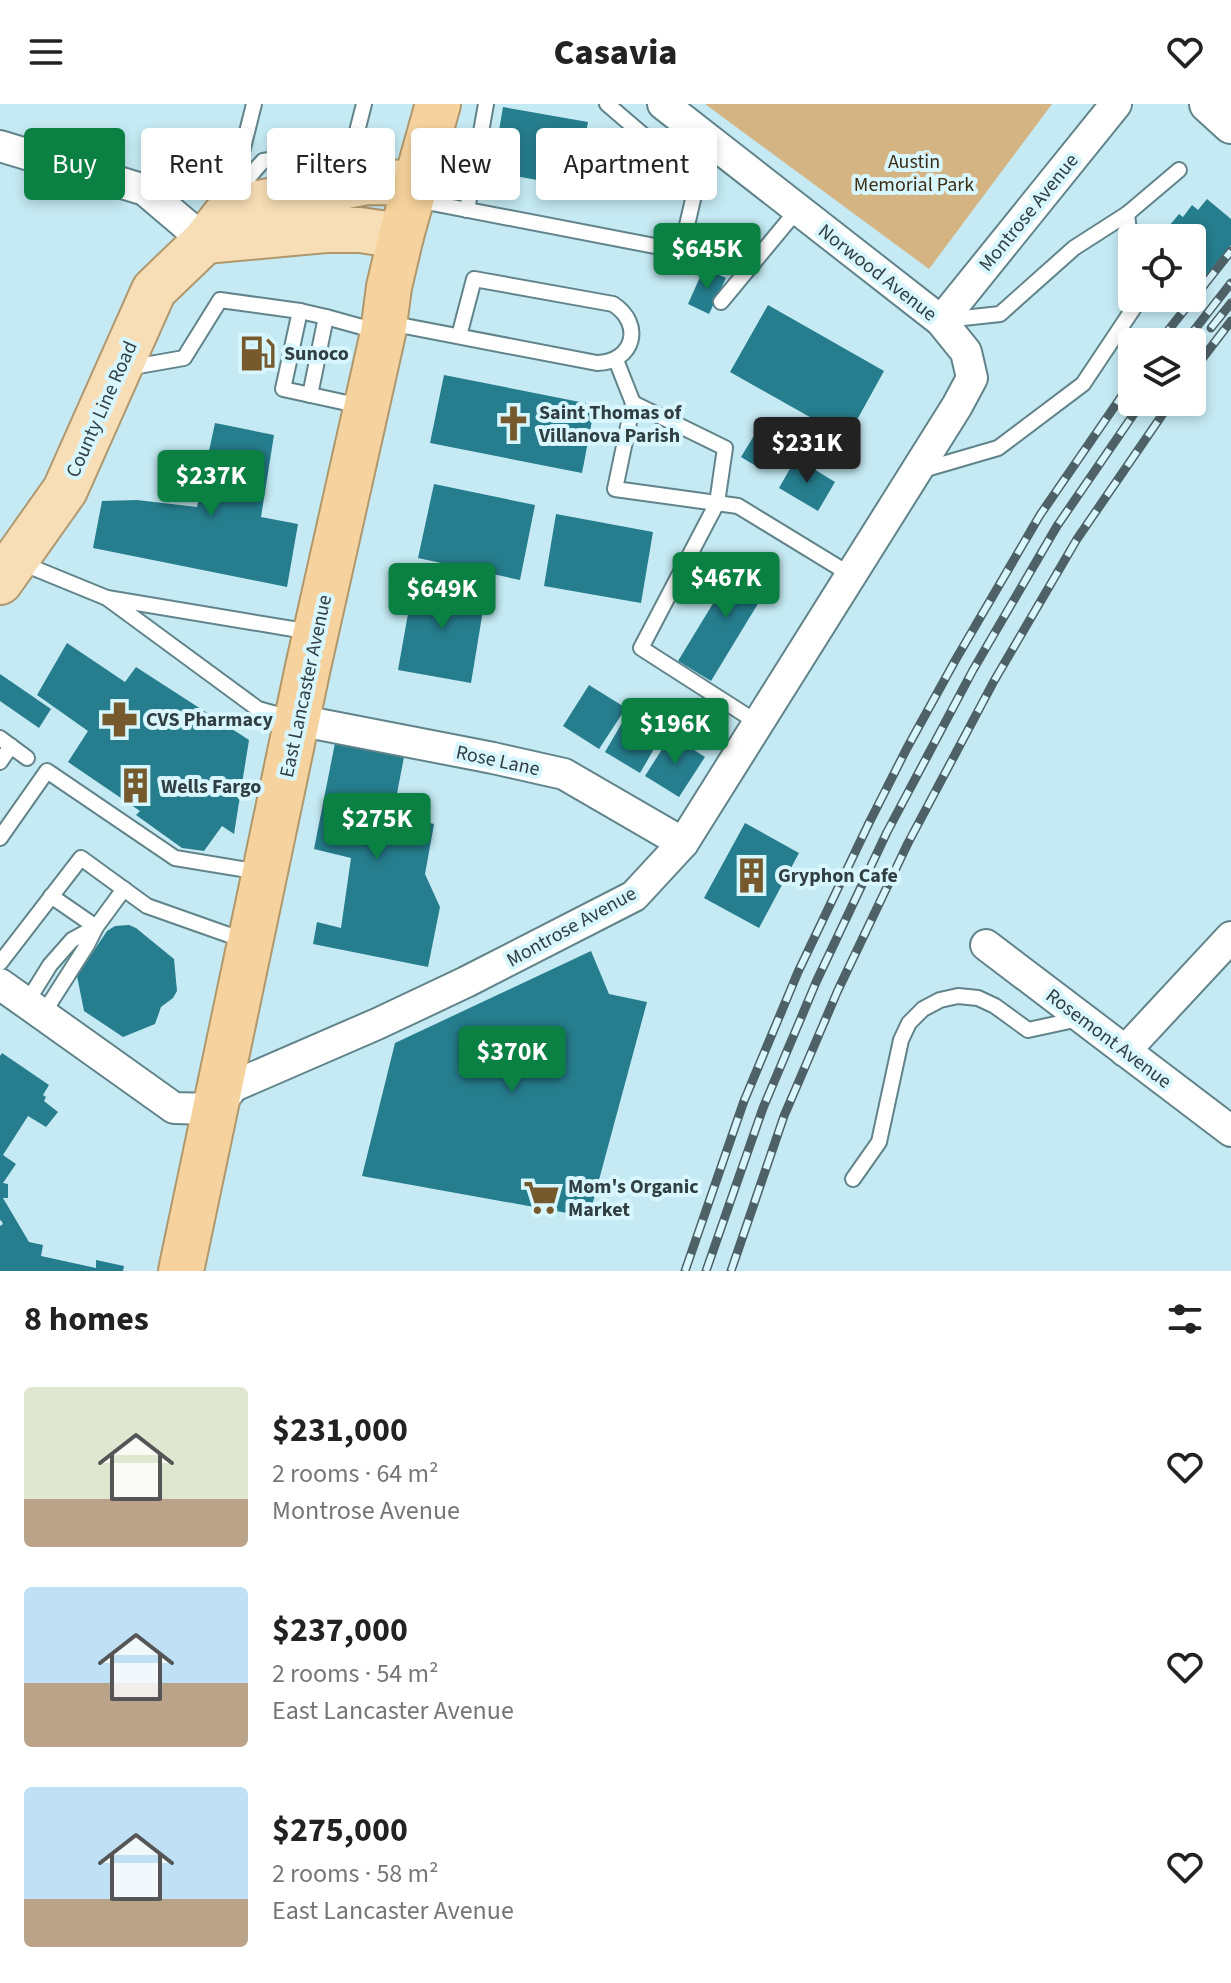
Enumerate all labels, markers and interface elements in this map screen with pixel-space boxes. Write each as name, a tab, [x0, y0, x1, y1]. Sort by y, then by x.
text: Casavia	[554, 27, 677, 78]
icon: menu	[24, 30, 68, 74]
icon: heart	[1163, 30, 1207, 74]
chip: Buy	[24, 128, 125, 200]
chip: Rent	[141, 128, 251, 200]
chip: Filters	[267, 128, 395, 200]
chip: New	[411, 128, 520, 200]
chip: Apartment	[536, 128, 717, 200]
park label: Austin Memorial Park	[854, 148, 974, 199]
street label: Montrose Avenue	[972, 148, 1085, 278]
street label: Norwood Avenue	[812, 217, 943, 328]
pin: $645K	[651, 223, 763, 291]
map controls	[1118, 224, 1206, 416]
button: locate	[1118, 224, 1206, 312]
text: $645K	[672, 230, 742, 267]
button: layers	[1118, 328, 1206, 416]
fuel station icon: Sunoco	[239, 334, 277, 372]
street label: County Line Road	[59, 337, 145, 482]
place label: Sunoco	[284, 340, 349, 368]
place label: Saint Thomas of Villanova Parish	[538, 399, 682, 450]
church icon: Saint Thomas of Villanova Parish	[494, 405, 532, 443]
pin: $231K	[751, 417, 863, 485]
text: $231K	[772, 424, 842, 461]
pin: $237K	[155, 450, 267, 518]
text: $237K	[176, 457, 246, 494]
pin: $467K	[670, 552, 782, 620]
text: $467K	[691, 559, 761, 596]
pin: $649K	[386, 563, 498, 631]
text: $649K	[407, 570, 477, 607]
street label: East Lancaster Avenue	[273, 592, 339, 780]
pin: $196K	[619, 698, 731, 766]
pharmacy icon: CVS Pharmacy	[101, 700, 139, 738]
text: $196K	[640, 705, 710, 742]
place label: CVS Pharmacy	[146, 706, 273, 734]
street label: Rose Lane	[453, 738, 542, 784]
building icon: Wells Fargo	[116, 767, 154, 805]
place label: Wells Fargo	[161, 773, 261, 801]
pin: $275K	[321, 793, 433, 861]
text: $275K	[342, 800, 412, 837]
building icon: Gryphon Cafe	[733, 856, 771, 894]
place label: Gryphon Cafe	[778, 862, 898, 890]
street label: Montrose Avenue	[501, 880, 642, 974]
street label: Rosemont Avenue	[1040, 982, 1177, 1095]
pin: $370K	[456, 1026, 568, 1094]
text: $370K	[477, 1033, 547, 1070]
place label: Mom's Organic Market	[568, 1173, 699, 1224]
supermarket icon: Mom's Organic Market	[523, 1178, 561, 1216]
text: 8 homes	[24, 1295, 149, 1344]
icon: filters	[1163, 1297, 1207, 1341]
text: $231,000	[272, 1406, 408, 1455]
icon: home	[88, 1419, 184, 1515]
icon: heart	[1163, 1445, 1207, 1489]
text: 2 rooms · 64 m²	[272, 1455, 439, 1492]
text: Montrose Avenue	[272, 1492, 460, 1529]
text: $237,000	[272, 1606, 408, 1655]
icon: home	[88, 1619, 184, 1715]
icon: heart	[1163, 1645, 1207, 1689]
text: 2 rooms · 54 m²	[272, 1655, 439, 1692]
text: East Lancaster Avenue	[272, 1692, 514, 1729]
text: $275,000	[272, 1806, 408, 1855]
icon: home	[88, 1819, 184, 1915]
icon: heart	[1163, 1845, 1207, 1889]
text: 2 rooms · 58 m²	[272, 1855, 439, 1892]
text: East Lancaster Avenue	[272, 1892, 514, 1929]

